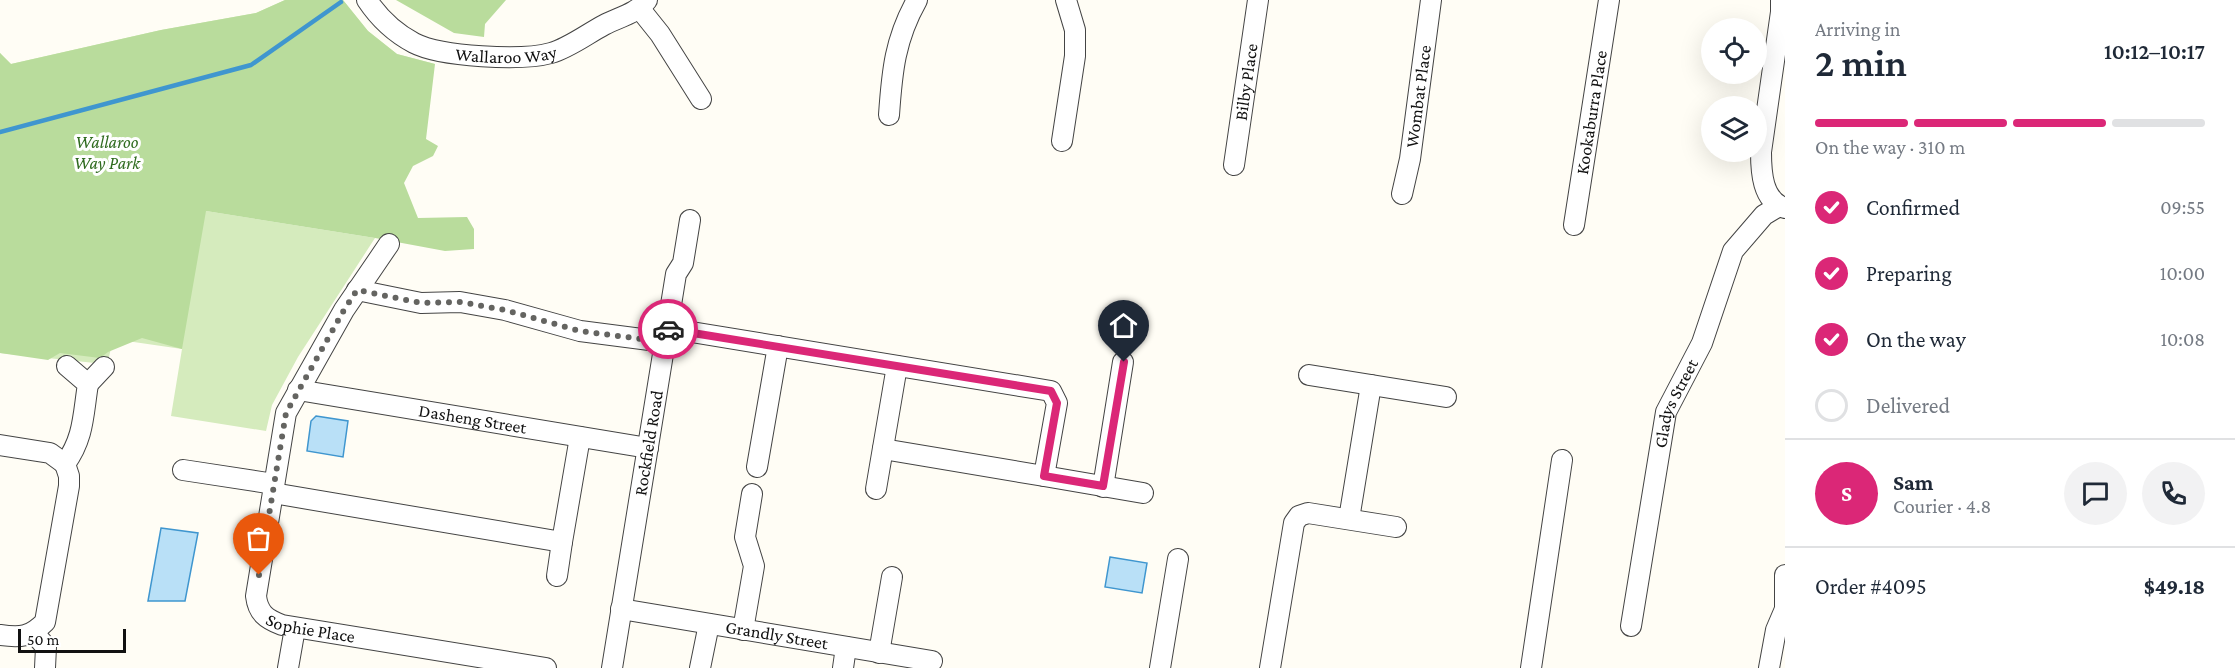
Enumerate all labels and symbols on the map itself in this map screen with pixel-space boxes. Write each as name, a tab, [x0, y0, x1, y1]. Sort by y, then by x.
street label: Wallaroo Way	[454, 42, 560, 67]
street label: Bilby Place	[1231, 42, 1262, 122]
street label: Wombat Place	[1402, 44, 1435, 149]
street label: Kookaburra Place	[1572, 49, 1611, 176]
park label: Wallaroo Way Park	[74, 132, 141, 173]
courier	[638, 299, 698, 359]
pin	[1098, 300, 1149, 362]
street label: Gladys Street	[1650, 355, 1702, 449]
street label: Rockfield Road	[630, 388, 667, 497]
street label: Dasheng Street	[417, 400, 529, 438]
pin	[233, 513, 284, 575]
street label: Sophie Place	[263, 609, 357, 647]
street label: Grandly Street	[724, 617, 831, 654]
scale bar	[18, 626, 126, 654]

